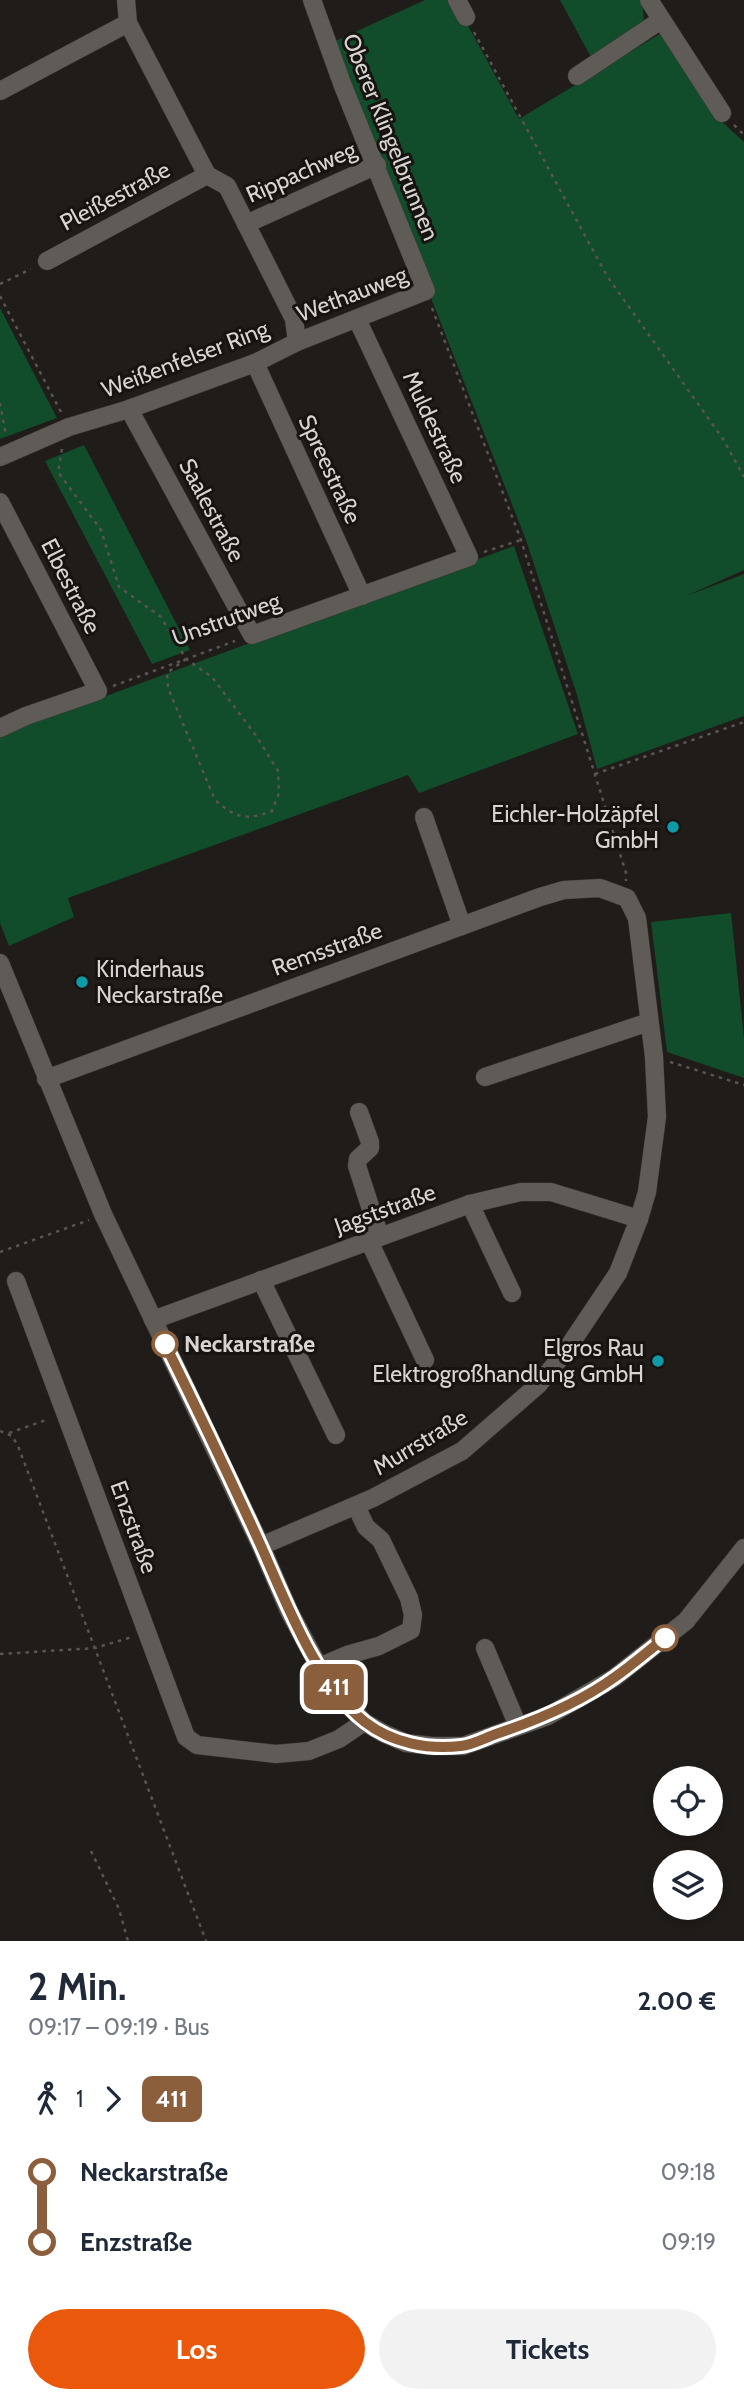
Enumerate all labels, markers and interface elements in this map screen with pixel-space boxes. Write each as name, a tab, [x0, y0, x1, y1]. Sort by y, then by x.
street label: Oberer Klingelbrunnen	[337, 29, 445, 245]
street label: Rippachweg	[242, 135, 361, 209]
street label: Pleißestraße	[55, 155, 175, 237]
street label: Wethauweg	[293, 260, 412, 328]
street label: Weißenfelser Ring	[98, 314, 273, 404]
street label: Muldestraße	[397, 366, 473, 488]
street label: Spreestraße	[293, 410, 367, 528]
street label: Saalestraße	[173, 454, 251, 567]
street label: Elbestraße	[35, 534, 107, 638]
street label: Unstrutweg	[168, 586, 285, 652]
place label: Eichler-Holzäpfel GmbH	[491, 800, 660, 854]
marker: Eichler-Holzäpfel GmbH	[665, 819, 681, 835]
street label: Remsstraße	[268, 916, 386, 982]
place label: Kinderhaus Neckarstraße	[96, 955, 223, 1009]
marker: Kinderhaus Neckarstraße	[74, 974, 90, 990]
street label: Jagststraße	[330, 1178, 440, 1241]
place label: Neckarstraße	[184, 1330, 315, 1358]
marker: Neckarstraße	[152, 1331, 178, 1357]
place label: Elgros Rau Elektrogroßhandlung GmbH	[372, 1334, 644, 1388]
marker: Elgros Rau Elektrogroßhandlung GmbH	[650, 1353, 666, 1369]
street label: Murrstraße	[368, 1403, 473, 1481]
street label: Enzstraße	[104, 1477, 164, 1577]
unlabelled marker	[652, 1625, 678, 1651]
line badge: 411	[294, 1664, 374, 1710]
text: 411	[318, 1672, 350, 1701]
map controls	[653, 1766, 723, 1920]
button: locate	[653, 1766, 723, 1836]
button: layers	[653, 1850, 723, 1920]
text: 2 Min.	[28, 1963, 126, 2010]
text: 2.00 €	[637, 1985, 716, 2017]
text: 09:17 – 09:19 · Bus	[28, 2013, 209, 2041]
icon: walk	[28, 2080, 66, 2118]
icon: forward	[94, 2080, 132, 2118]
text: 411	[156, 2084, 188, 2113]
text: 1	[76, 2085, 84, 2113]
text: Neckarstraße	[80, 2156, 228, 2188]
text: 09:18	[661, 2158, 716, 2186]
text: Enzstraße	[80, 2226, 192, 2258]
text: 09:19	[662, 2228, 716, 2256]
button: Los	[28, 2309, 365, 2389]
button: Tickets	[379, 2309, 716, 2389]

